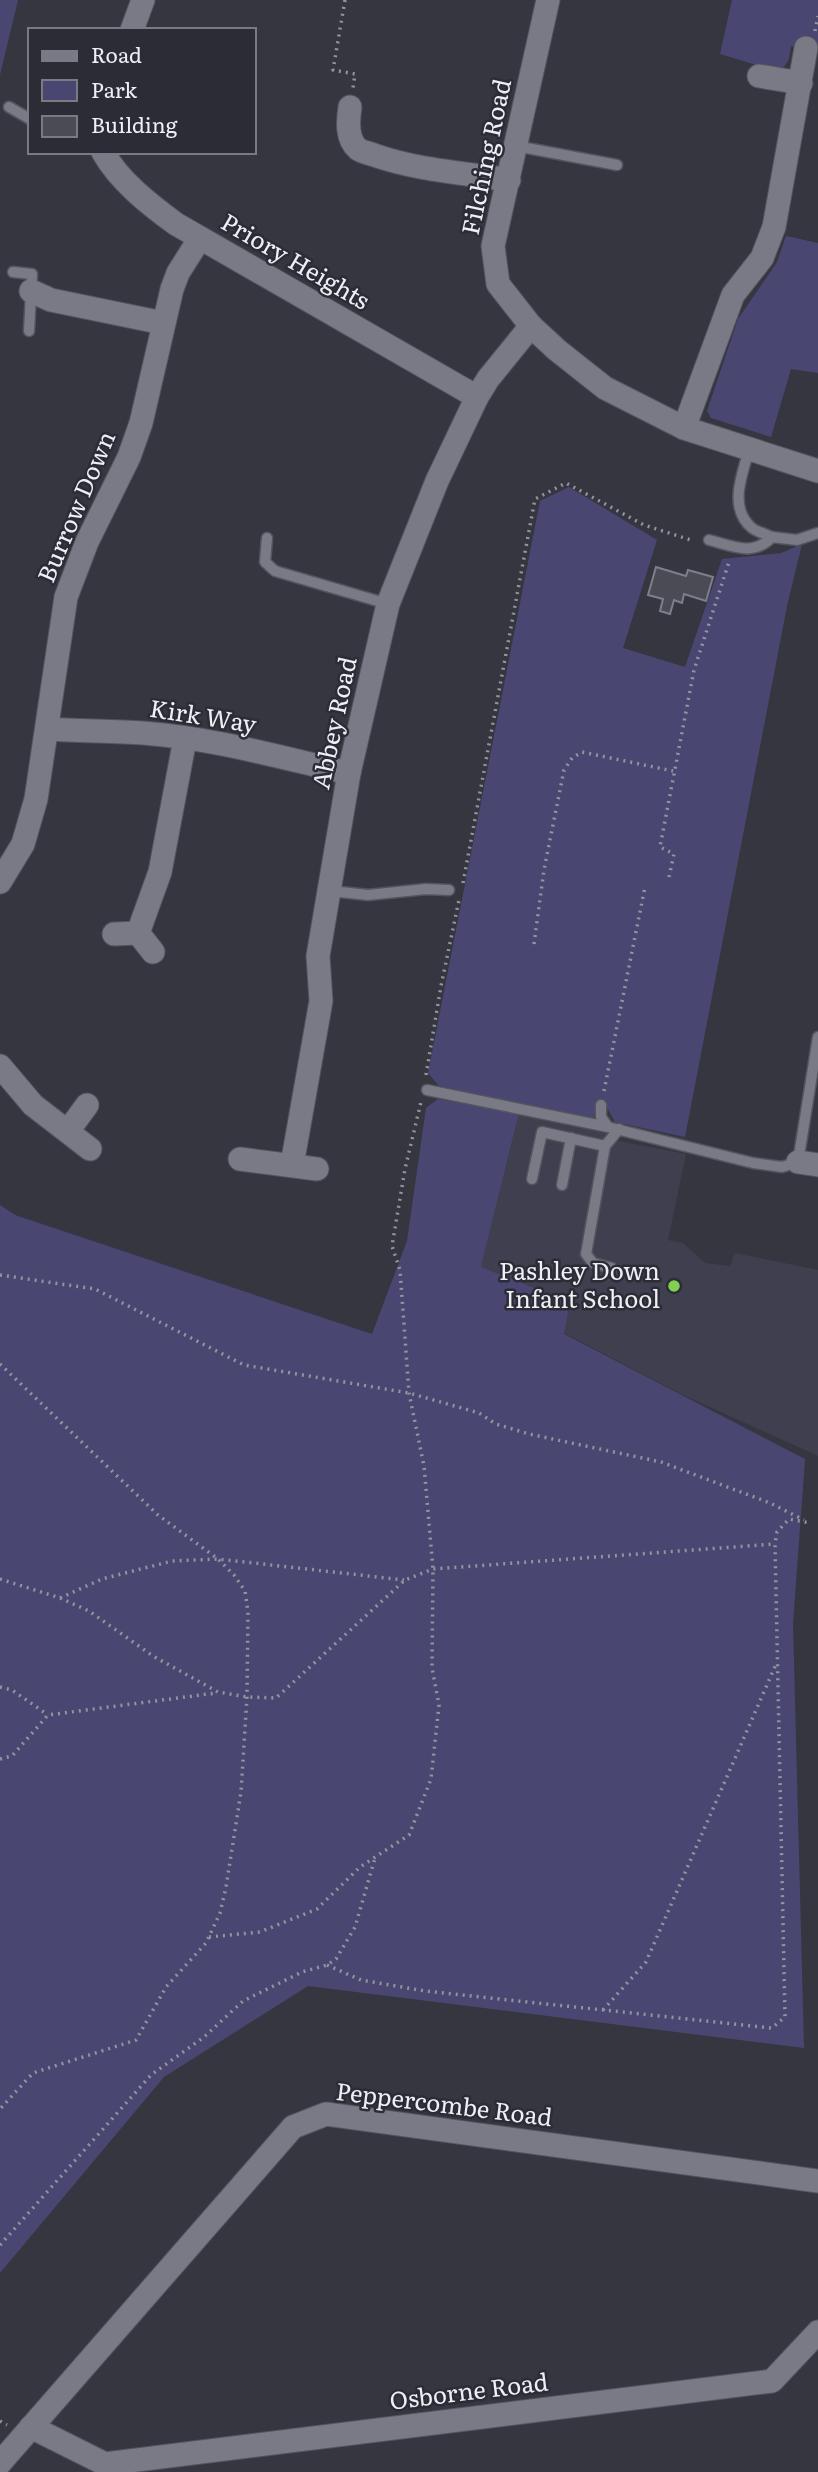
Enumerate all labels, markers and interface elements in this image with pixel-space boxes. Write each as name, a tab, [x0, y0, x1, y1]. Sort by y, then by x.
legend	[28, 28, 256, 154]
text: Road	[91, 38, 142, 69]
text: Park	[91, 73, 137, 104]
street label: Filching Road	[451, 75, 518, 238]
text: Building	[91, 108, 178, 139]
street label: Priory Heights	[215, 203, 377, 317]
street label: Burrow Down	[27, 425, 122, 587]
street label: Abbey Road	[301, 653, 364, 792]
street label: Kirk Way	[147, 689, 259, 740]
place label: Pashley Down Infant School	[499, 1252, 660, 1315]
marker: Pashley Down Infant School	[666, 1278, 682, 1294]
street label: Peppercombe Road	[334, 2072, 555, 2133]
street label: Osborne Road	[387, 2362, 550, 2417]

